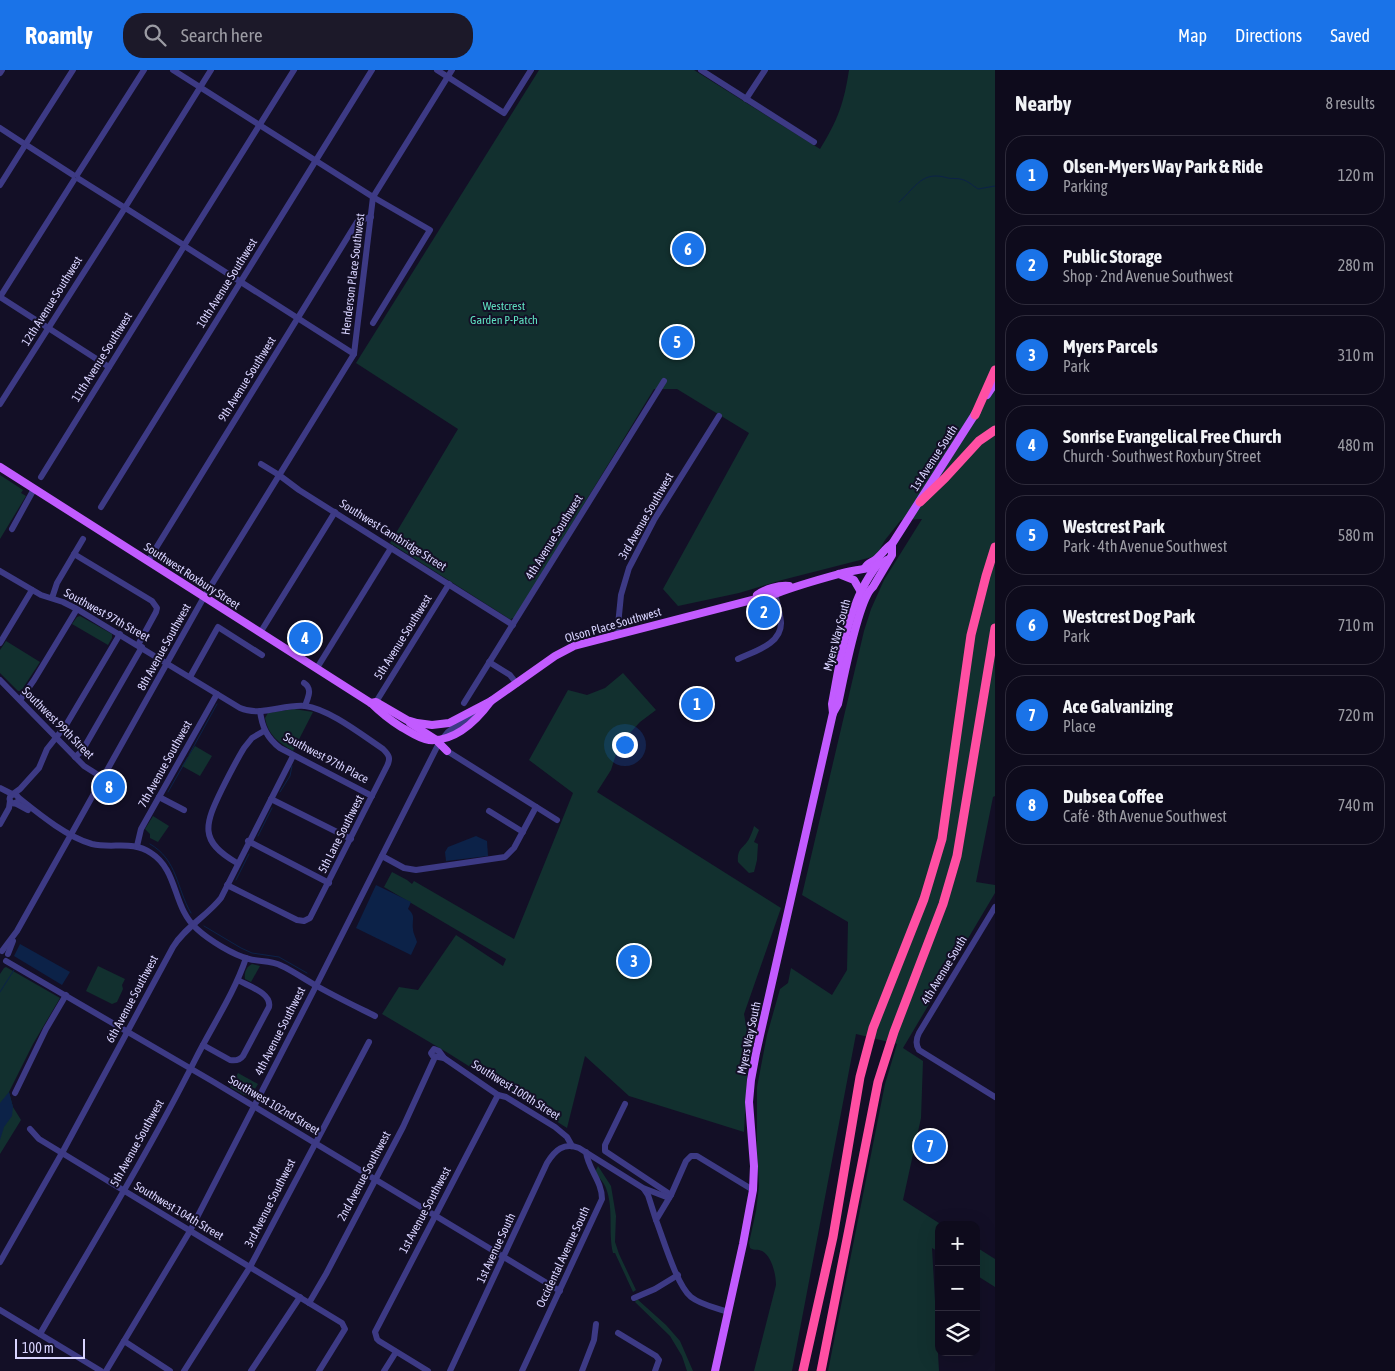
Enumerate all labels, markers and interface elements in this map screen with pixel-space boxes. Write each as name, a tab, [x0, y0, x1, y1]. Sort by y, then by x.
search box	[123, 13, 473, 58]
icon: search	[141, 21, 169, 49]
text: Roamly	[25, 22, 93, 49]
text: Search here	[181, 24, 263, 46]
text: Map	[1178, 25, 1207, 46]
text: Directions	[1235, 25, 1302, 46]
text: Saved	[1330, 25, 1370, 46]
text: Nearby	[1015, 91, 1071, 115]
text: 8 results	[1325, 94, 1375, 112]
text: Olsen-Myers Way Park & Ride	[1063, 155, 1263, 177]
text: 1	[1028, 166, 1036, 184]
text: 120 m	[1338, 166, 1374, 184]
text: Parking	[1063, 177, 1108, 195]
street label: Henderson Place Southwest	[339, 212, 367, 336]
pin: 6	[672, 230, 704, 268]
street label: 10th Avenue Southwest	[194, 235, 261, 330]
text: Public Storage	[1063, 245, 1162, 267]
street label: 12th Avenue Southwest	[19, 253, 86, 348]
text: 2	[1028, 256, 1036, 274]
text: 280 m	[1338, 256, 1374, 274]
text: Shop · 2nd Avenue Southwest	[1063, 267, 1233, 285]
park label: Westcrest Garden P-Patch	[470, 299, 538, 327]
street label: 11th Avenue Southwest	[69, 309, 136, 404]
pin: 5	[661, 323, 693, 361]
street label: 9th Avenue Southwest	[215, 334, 279, 424]
text: Myers Parcels	[1063, 335, 1158, 357]
text: 3	[1028, 346, 1036, 364]
text: 310 m	[1338, 346, 1374, 364]
text: Park	[1063, 357, 1090, 375]
street label: 1st Avenue South	[908, 422, 960, 494]
text: Sonrise Evangelical Free Church	[1063, 425, 1282, 447]
text: 4	[1028, 436, 1036, 454]
text: 480 m	[1338, 436, 1374, 454]
text: Church · Southwest Roxbury Street	[1063, 447, 1261, 465]
street label: 3rd Avenue Southwest	[616, 470, 677, 562]
street label: 4th Avenue Southwest	[522, 492, 586, 582]
street label: Southwest Cambridge Street	[337, 496, 449, 574]
text: Westcrest Park	[1063, 515, 1165, 537]
text: 5	[1028, 526, 1036, 544]
text: 580 m	[1338, 526, 1374, 544]
text: Park · 4th Avenue Southwest	[1063, 537, 1227, 555]
street label: Southwest Roxbury Street	[141, 540, 243, 613]
street label: Southwest 97th Street	[62, 586, 153, 645]
street label: 5th Avenue Southwest	[371, 592, 435, 682]
pin: 2	[748, 593, 780, 631]
street label: Myers Way South	[821, 597, 853, 673]
street label: 8th Avenue Southwest	[134, 601, 194, 693]
street label: Olson Place Southwest	[563, 604, 663, 645]
text: Westcrest Dog Park	[1063, 605, 1195, 627]
text: 6	[1028, 616, 1036, 634]
text: 710 m	[1338, 616, 1374, 634]
pin: 4	[289, 619, 321, 657]
text: Park	[1063, 627, 1090, 645]
street label: Southwest 99th Street	[19, 684, 97, 762]
pin: 1	[681, 685, 713, 723]
text: Ace Galvanizing	[1063, 695, 1173, 717]
text: 7	[1028, 706, 1036, 724]
text: 720 m	[1338, 706, 1374, 724]
text: Place	[1063, 717, 1096, 735]
street label: 7th Avenue Southwest	[135, 718, 195, 810]
street label: Southwest 97th Place	[281, 730, 371, 786]
your location	[612, 732, 638, 758]
pin: 8	[93, 768, 125, 806]
text: Dubsea Coffee	[1063, 785, 1164, 807]
street label: 5th Lane Southwest	[315, 792, 367, 875]
text: 8	[1028, 796, 1036, 814]
text: 740 m	[1338, 796, 1374, 814]
text: Café · 8th Avenue Southwest	[1063, 807, 1227, 825]
street label: 4th Avenue South	[918, 933, 970, 1007]
pin: 3	[618, 942, 650, 980]
street label: 6th Avenue Southwest	[103, 952, 161, 1045]
street label: 4th Avenue Southwest	[252, 984, 309, 1078]
street label: Myers Way South	[734, 1000, 764, 1076]
street label: Southwest 100th Street	[469, 1057, 563, 1123]
street label: Southwest 102nd Street	[226, 1072, 323, 1138]
street label: 5th Avenue Southwest	[107, 1097, 167, 1189]
pin: 7	[914, 1127, 946, 1165]
street label: 2nd Avenue Southwest	[334, 1128, 394, 1223]
street label: 3rd Avenue Southwest	[242, 1156, 299, 1250]
street label: 1st Avenue Southwest	[396, 1164, 454, 1256]
street label: Southwest 104th Street	[132, 1179, 227, 1243]
street label: Occidental Avenue South	[533, 1204, 593, 1310]
street label: 1st Avenue South	[474, 1211, 518, 1285]
map controls	[935, 1221, 980, 1356]
button: +	[935, 1221, 980, 1266]
button: −	[935, 1266, 980, 1311]
button: layers	[935, 1311, 980, 1356]
scale bar	[15, 1336, 85, 1359]
text: 100 m	[22, 1340, 54, 1356]

